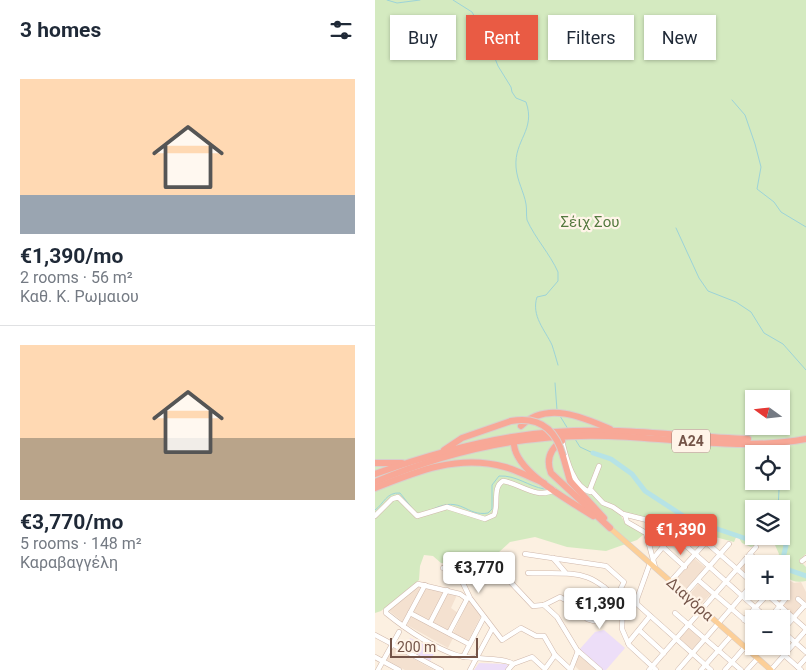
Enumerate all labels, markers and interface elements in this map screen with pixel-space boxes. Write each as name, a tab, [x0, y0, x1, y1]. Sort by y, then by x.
chip: Buy	[390, 15, 456, 60]
chip: Rent	[466, 15, 538, 60]
chip: Filters	[548, 15, 634, 60]
chip: New	[644, 15, 716, 60]
icon: filters	[327, 16, 355, 44]
text: 3 homes	[20, 18, 101, 42]
icon: home	[143, 112, 233, 202]
park label: Σέιχ Σου	[561, 213, 619, 231]
text: €1,390/mo	[20, 244, 123, 268]
text: 2 rooms · 56 m²	[20, 268, 133, 287]
text: Καθ. Κ. Ρωμαιου	[20, 287, 139, 306]
icon: home	[143, 377, 233, 467]
north arrow	[745, 390, 790, 435]
map controls	[745, 390, 790, 655]
road number: Α24	[672, 430, 710, 452]
button: locate	[745, 445, 790, 490]
button: layers	[745, 500, 790, 545]
text: €3,770/mo	[20, 510, 123, 534]
pin: €1,390	[640, 514, 722, 556]
text: €1,390	[656, 520, 706, 539]
text: 5 rooms · 148 m²	[20, 534, 142, 553]
pin: €3,770	[438, 552, 520, 594]
text: Καραβαγγέλη	[20, 553, 118, 572]
button: +	[745, 555, 790, 600]
text: €3,770	[454, 558, 504, 577]
street label: Διαγόρα	[663, 573, 717, 625]
pin: €1,390	[559, 588, 641, 630]
text: €1,390	[575, 594, 625, 613]
button: −	[745, 610, 790, 655]
scale bar	[390, 635, 477, 658]
text: 200 m	[397, 639, 436, 655]

